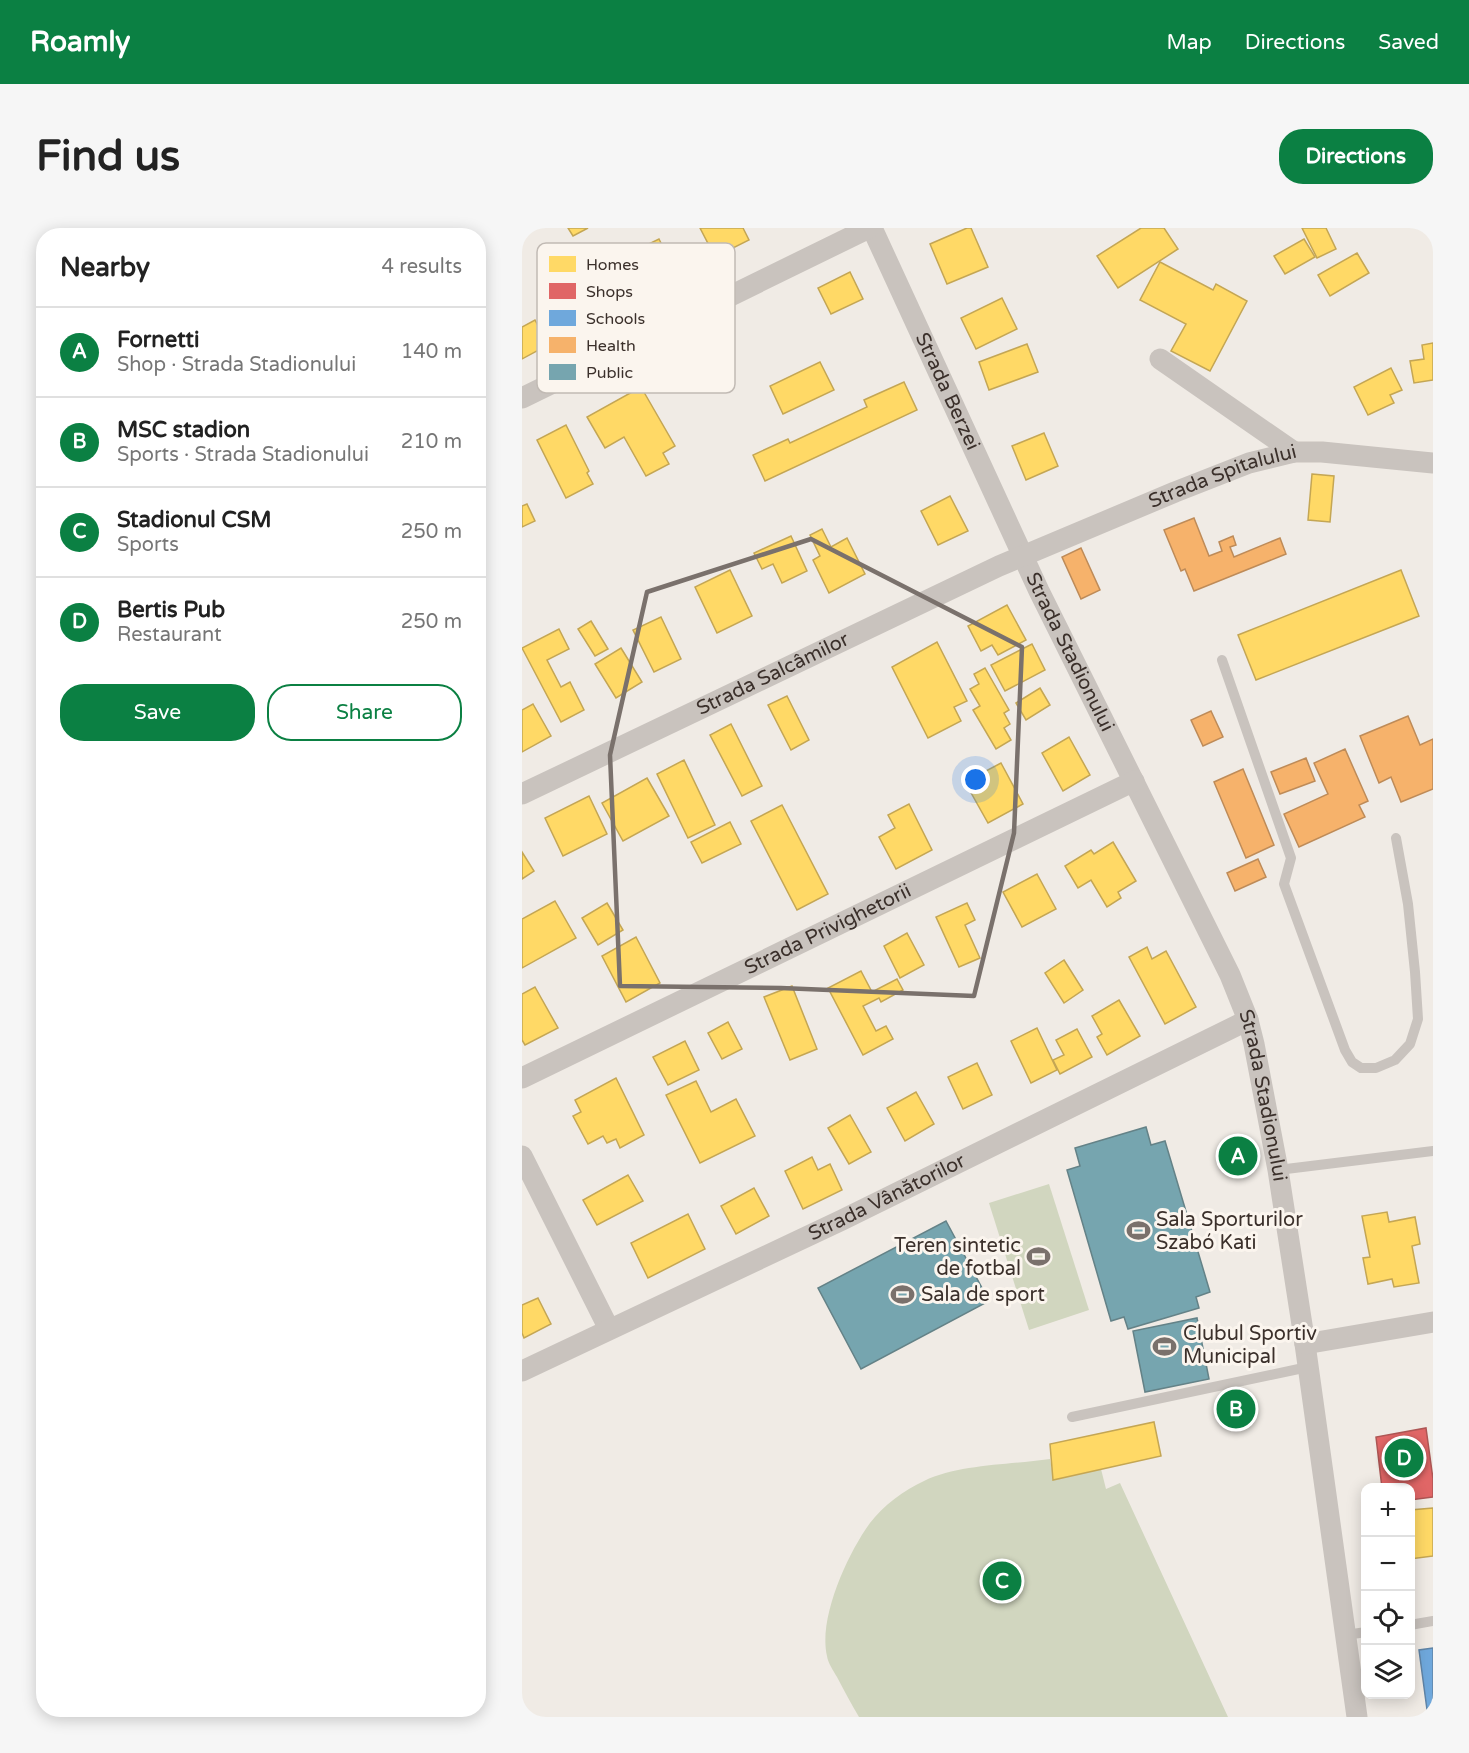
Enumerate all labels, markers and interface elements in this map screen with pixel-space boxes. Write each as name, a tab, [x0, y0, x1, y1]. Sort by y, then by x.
text: Roamly	[30, 25, 130, 59]
text: Map	[1166, 30, 1212, 55]
text: Directions	[1245, 30, 1345, 55]
text: Saved	[1378, 30, 1439, 55]
button: Directions	[1279, 129, 1433, 184]
text: Find us	[36, 131, 180, 182]
legend	[537, 243, 735, 393]
text: Nearby	[60, 252, 150, 283]
text: 4 results	[382, 255, 462, 279]
text: Homes	[586, 255, 639, 275]
text: Shops	[586, 282, 633, 302]
text: Schools	[586, 309, 645, 329]
text: Fornetti	[117, 327, 199, 353]
street label: Strada Berzei	[910, 329, 985, 454]
text: Health	[586, 336, 636, 356]
text: A	[72, 340, 87, 364]
text: 140 m	[401, 340, 462, 364]
text: Shop · Strada Stadionului	[117, 353, 356, 377]
text: Public	[586, 363, 633, 383]
text: MSC stadion	[117, 417, 250, 443]
text: B	[73, 430, 86, 454]
text: 210 m	[401, 430, 462, 454]
street label: Strada Spitalului	[1145, 440, 1299, 514]
text: Sports · Strada Stadionului	[117, 443, 369, 467]
text: Stadionul CSM	[117, 507, 272, 533]
text: C	[73, 520, 86, 544]
text: 250 m	[401, 520, 462, 544]
text: Sports	[117, 533, 179, 557]
street label: Strada Stadionului	[1020, 569, 1119, 736]
text: Bertis Pub	[117, 597, 225, 623]
text: D	[72, 610, 87, 634]
text: 250 m	[401, 610, 462, 634]
text: Restaurant	[117, 623, 222, 647]
street label: Strada Salcâmilor	[693, 627, 853, 721]
button: Save	[60, 684, 255, 741]
button: Share	[267, 684, 462, 741]
your location	[961, 765, 990, 794]
street label: Strada Privighetorii	[741, 879, 915, 980]
street label: Strada Stadionului	[1233, 1006, 1292, 1183]
pin: A	[1218, 1134, 1258, 1178]
street label: Strada Vânătorilor	[805, 1149, 970, 1246]
place label: Sala Sporturilor Szabó Kati	[1156, 1208, 1303, 1255]
sports icon: Sala Sporturilor Szabó Kati	[1125, 1218, 1151, 1244]
place label: Teren sintetic de fotbal	[894, 1234, 1021, 1281]
sports icon: Teren sintetic de fotbal	[1026, 1244, 1052, 1270]
sports icon: Sala de sport	[890, 1282, 916, 1308]
place label: Sala de sport	[921, 1283, 1045, 1307]
place label: Clubul Sportiv Municipal	[1183, 1322, 1317, 1369]
sports icon: Clubul Sportiv Municipal	[1152, 1333, 1178, 1359]
pin: B	[1216, 1386, 1256, 1432]
pin: D	[1384, 1436, 1424, 1480]
map controls	[1361, 1483, 1415, 1699]
button: +	[1361, 1483, 1415, 1537]
button: −	[1361, 1537, 1415, 1591]
pin: C	[982, 1558, 1022, 1604]
button: locate	[1361, 1591, 1415, 1645]
button: layers	[1361, 1645, 1415, 1699]

